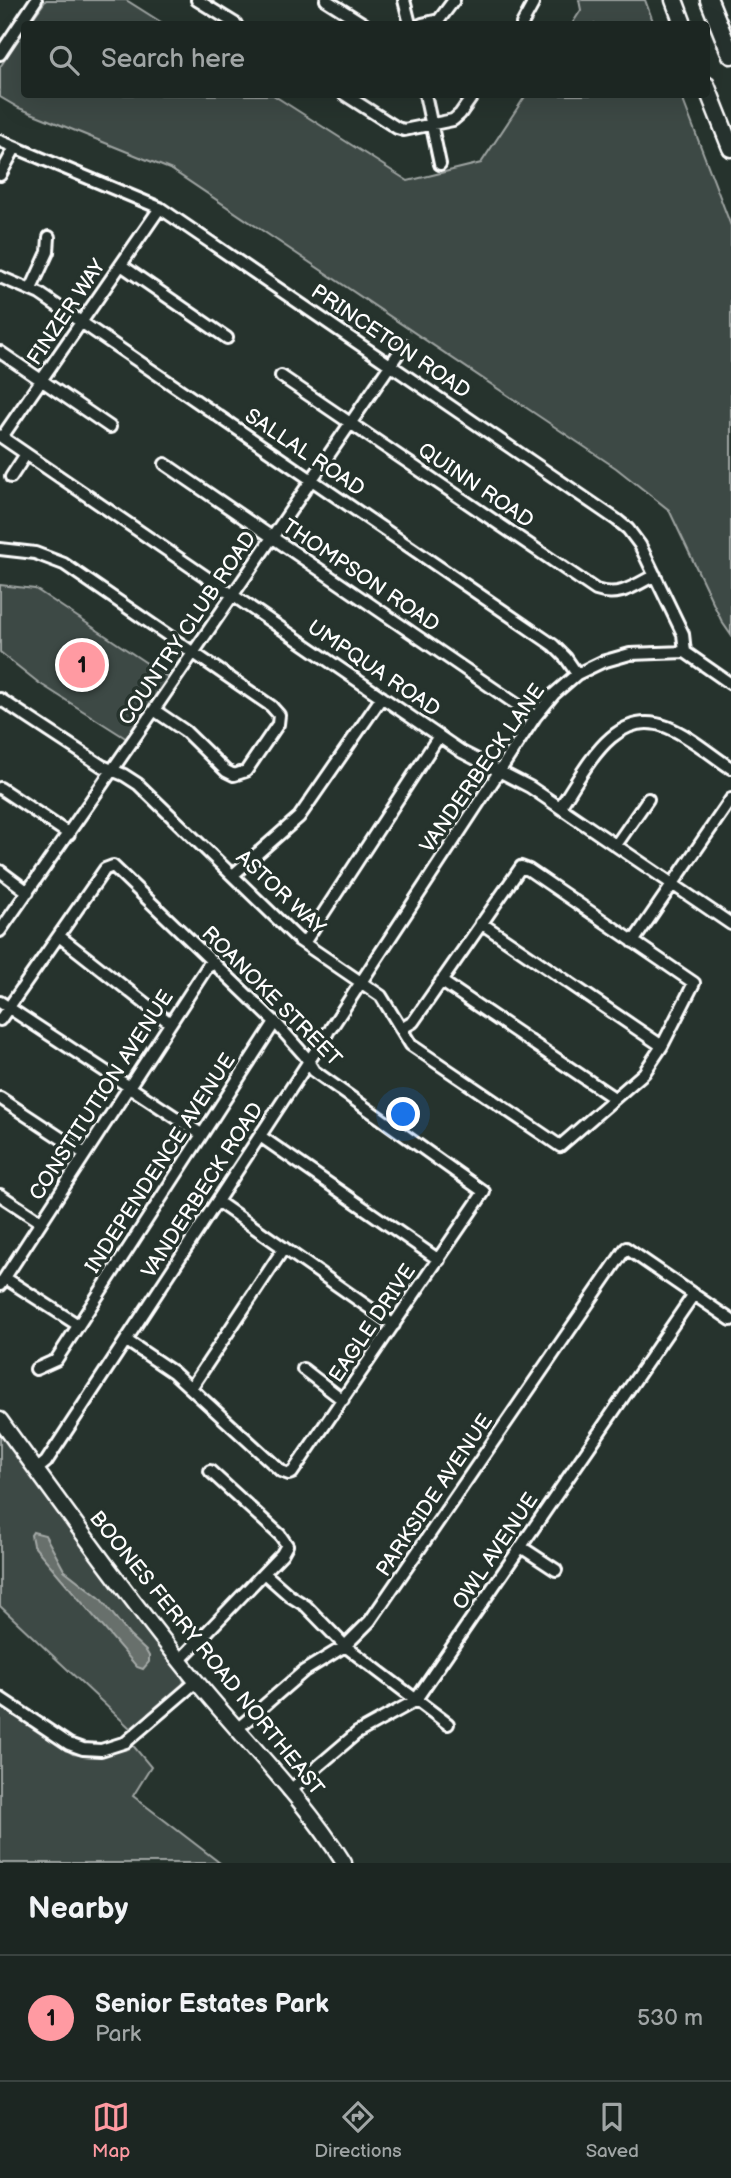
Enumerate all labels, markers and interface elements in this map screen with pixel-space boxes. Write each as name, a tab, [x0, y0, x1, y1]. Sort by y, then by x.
search box	[21, 21, 710, 98]
icon: search	[45, 41, 83, 79]
text: Search here	[101, 44, 245, 75]
street label: FINZER WAY	[22, 254, 111, 370]
street label: PRINCETON ROAD	[306, 279, 475, 404]
street label: SALLAL ROAD	[240, 403, 369, 502]
street label: QUINN ROAD	[413, 438, 538, 533]
street label: THOMPSON ROAD	[277, 514, 444, 637]
street label: COUNTRY CLUB ROAD	[113, 527, 262, 730]
street label: UMPQUA ROAD	[303, 615, 445, 722]
pin: 1	[59, 639, 105, 691]
street label: VANDERBECK LANE	[415, 679, 550, 858]
street label: ASTOR WAY	[231, 845, 331, 940]
street label: ROANOKE STREET	[196, 921, 347, 1072]
street label: CONSTITUTION AVENUE	[24, 985, 179, 1205]
street label: INDEPENDENCE AVENUE	[80, 1049, 241, 1278]
your location	[386, 1097, 420, 1131]
street label: VANDERBECK ROAD	[136, 1098, 269, 1283]
street label: EAGLE DRIVE	[324, 1260, 421, 1387]
street label: PARKSIDE AVENUE	[371, 1410, 498, 1581]
street label: OWL AVENUE	[447, 1488, 544, 1614]
street label: BOONES FERRY ROAD NORTHEAST	[84, 1506, 329, 1801]
text: Nearby	[28, 1891, 128, 1927]
text: Senior Estates Park	[95, 1989, 329, 2020]
text: 1	[46, 2004, 56, 2032]
text: 530 m	[637, 2004, 703, 2032]
text: Park	[95, 2020, 141, 2048]
tab: Map	[92, 2098, 130, 2163]
tab: Directions	[314, 2098, 402, 2163]
tab: Saved	[586, 2098, 639, 2163]

